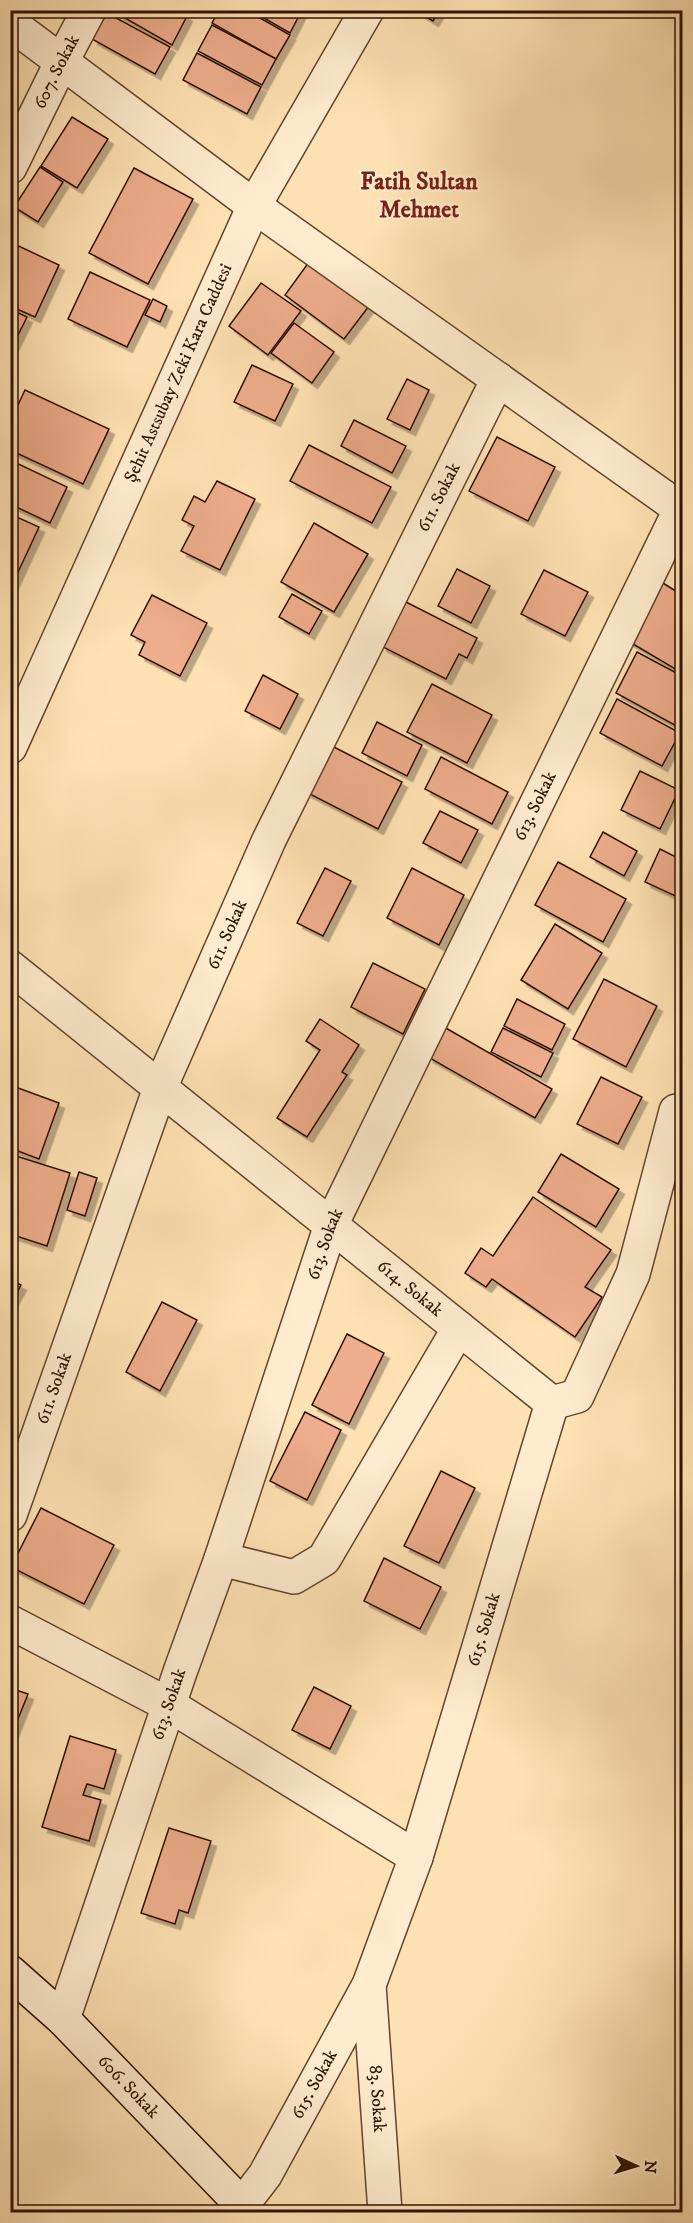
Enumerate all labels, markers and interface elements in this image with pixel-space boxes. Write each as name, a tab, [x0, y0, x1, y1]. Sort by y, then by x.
street label: 607. Sokak	[29, 31, 85, 113]
district label: Fatih Sultan Mehmet	[360, 167, 478, 225]
street label: Şehit Astsubay Zeki Kara Caddesi	[120, 260, 237, 486]
street label: 611. Sokak	[413, 459, 466, 536]
street label: 613. Sokak	[509, 768, 562, 845]
street label: 611. Sokak	[202, 896, 252, 973]
street label: 613. Sokak	[303, 1205, 348, 1283]
street label: 614. Sokak	[372, 1255, 447, 1322]
street label: 611. Sokak	[32, 1350, 77, 1427]
street label: 615. Sokak	[463, 1590, 506, 1669]
street label: 613. Sokak	[147, 1666, 191, 1743]
street label: 615. Sokak	[287, 2046, 342, 2123]
street label: 606. Sokak	[93, 2050, 164, 2123]
street label: 83. Sokak	[364, 2064, 390, 2133]
north arrow	[606, 2136, 666, 2196]
text: N	[640, 2160, 660, 2174]

